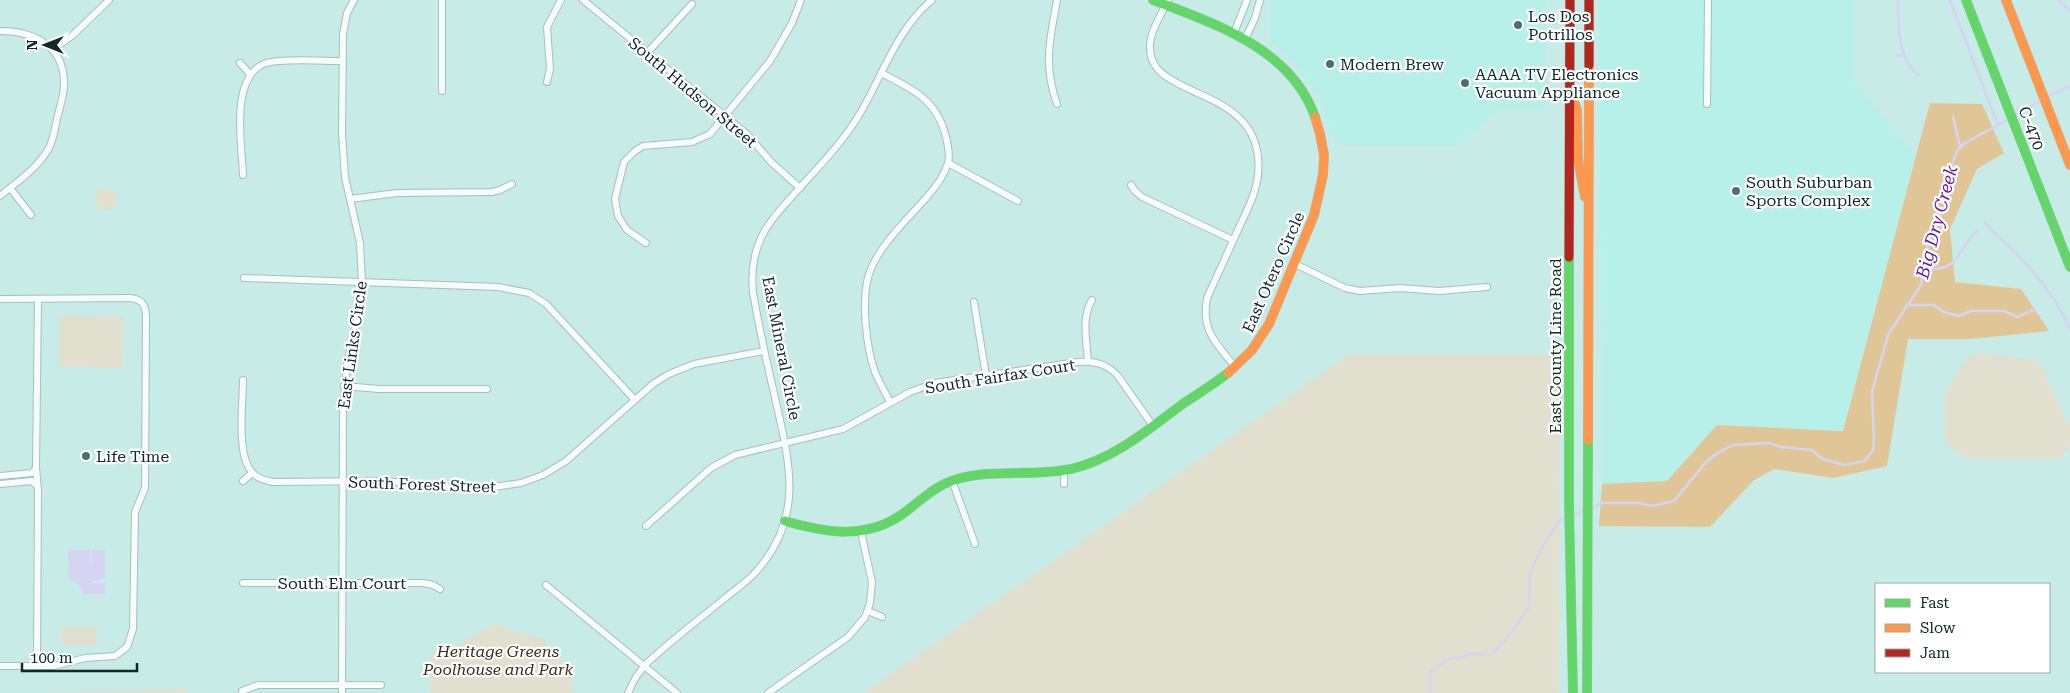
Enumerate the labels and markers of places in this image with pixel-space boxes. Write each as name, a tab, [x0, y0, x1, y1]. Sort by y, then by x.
place label: Los Dos Potrillos	[1528, 7, 1593, 44]
marker: Los Dos Potrillos	[1512, 19, 1524, 31]
place label: Modern Brew	[1340, 55, 1445, 74]
marker: Modern Brew	[1324, 58, 1336, 70]
place label: AAAA TV Electronics Vacuum Appliance	[1475, 65, 1639, 102]
marker: AAAA TV Electronics Vacuum Appliance	[1459, 77, 1471, 89]
place label: South Suburban Sports Complex	[1746, 173, 1872, 210]
marker: South Suburban Sports Complex	[1730, 185, 1742, 197]
place label: Life Time	[96, 447, 169, 466]
marker: Life Time	[80, 450, 92, 462]

